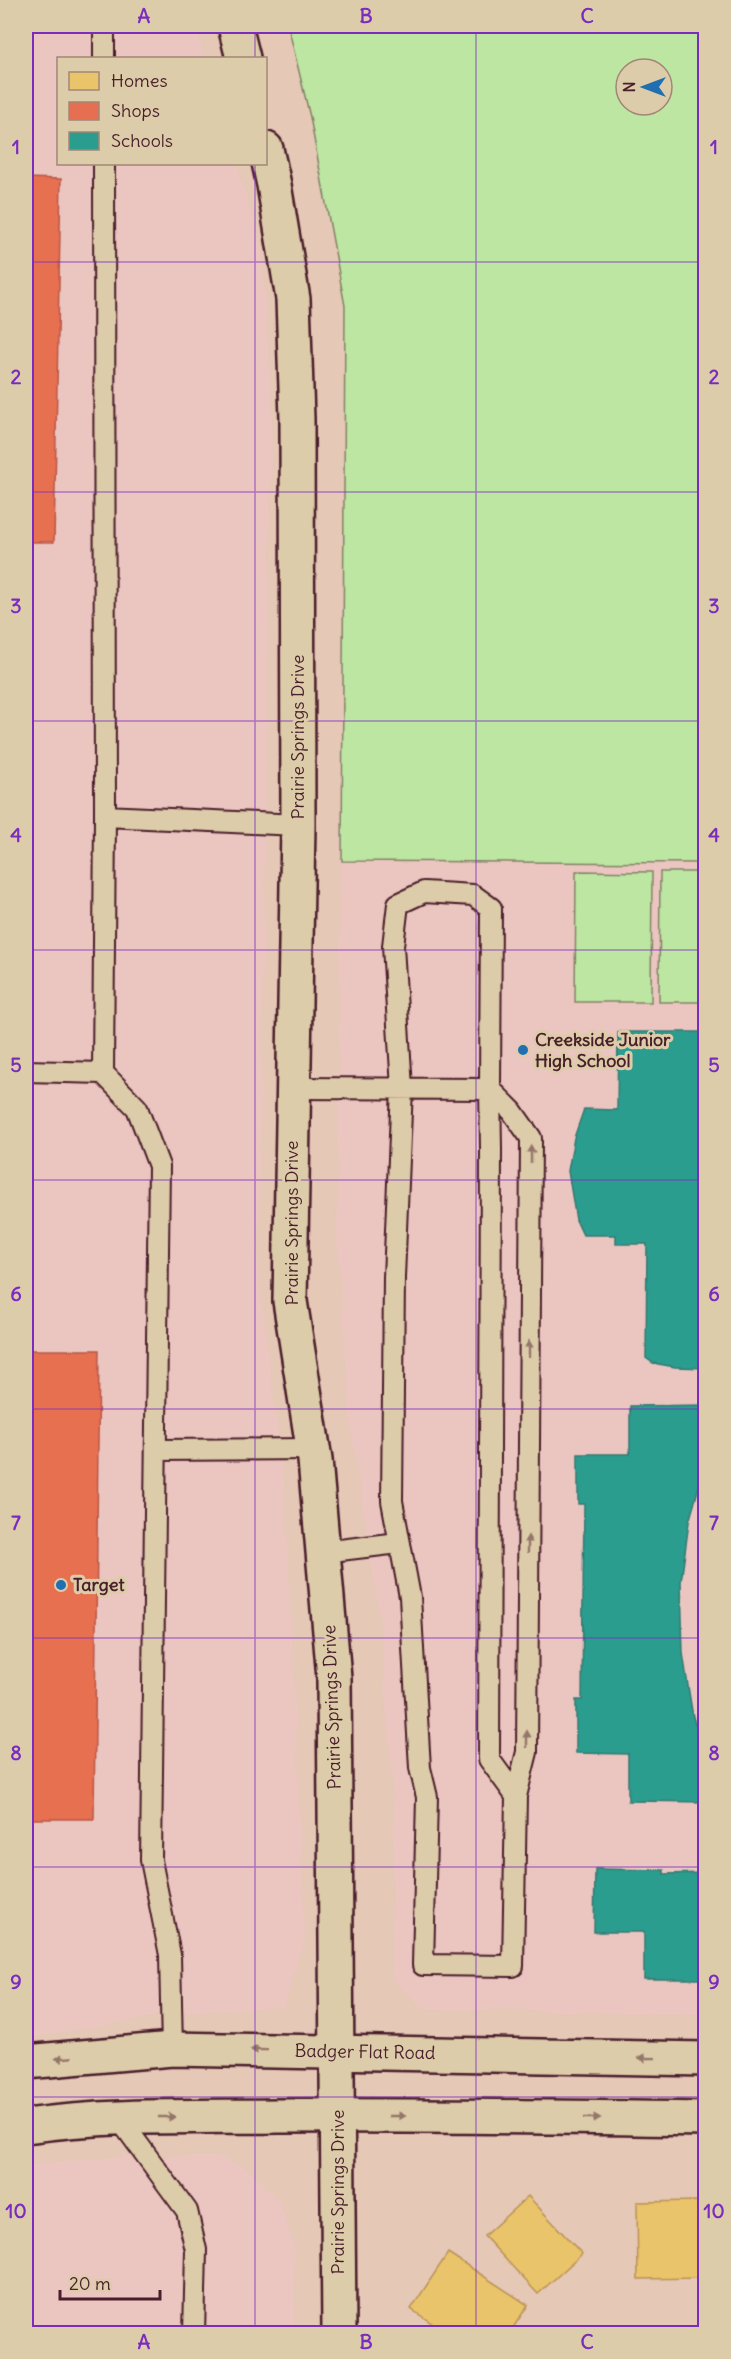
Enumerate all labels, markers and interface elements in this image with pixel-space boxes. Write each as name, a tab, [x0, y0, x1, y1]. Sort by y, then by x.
text: A	[138, 3, 151, 28]
text: B	[359, 3, 373, 28]
text: C	[580, 3, 594, 28]
legend	[57, 57, 267, 165]
north arrow	[614, 57, 674, 117]
text: Homes	[111, 69, 168, 92]
text: N	[619, 81, 639, 93]
text: Shops	[111, 99, 160, 122]
text: Schools	[111, 129, 173, 152]
text: 1	[12, 134, 20, 159]
text: 1	[710, 134, 718, 159]
text: 2	[11, 364, 22, 389]
text: 2	[709, 364, 720, 389]
text: 3	[10, 593, 22, 618]
text: 3	[708, 593, 720, 618]
street label: Prairie Springs Drive	[286, 655, 309, 819]
text: 4	[10, 822, 22, 847]
text: 4	[708, 822, 720, 847]
place label: Creekside Junior High School	[535, 1028, 671, 1072]
marker: Creekside Junior High School	[516, 1043, 530, 1057]
text: 5	[10, 1052, 22, 1077]
text: 5	[708, 1052, 720, 1077]
street label: Prairie Springs Drive	[280, 1141, 303, 1305]
one-way arrow	[526, 1144, 535, 1163]
text: 6	[10, 1281, 22, 1306]
text: 6	[708, 1281, 720, 1306]
one-way arrow	[524, 1339, 534, 1358]
text: 7	[11, 1510, 21, 1535]
text: 7	[709, 1510, 719, 1535]
one-way arrow	[523, 1534, 533, 1553]
place label: Target	[73, 1573, 125, 1596]
marker: Target	[54, 1578, 68, 1592]
street label: Prairie Springs Drive	[317, 1624, 346, 1790]
one-way arrow	[522, 1729, 532, 1748]
text: 8	[10, 1740, 22, 1765]
text: 8	[708, 1740, 720, 1765]
text: 9	[10, 1969, 22, 1994]
text: 9	[708, 1969, 720, 1994]
street label: Badger Flat Road	[294, 2039, 436, 2064]
one-way arrow	[249, 2045, 268, 2055]
one-way arrow	[55, 2053, 74, 2063]
one-way arrow	[638, 2053, 657, 2063]
street label: Prairie Springs Drive	[326, 2110, 349, 2274]
one-way arrow	[387, 2111, 406, 2121]
one-way arrow	[158, 2112, 177, 2122]
one-way arrow	[582, 2113, 601, 2123]
text: 10	[5, 2198, 27, 2223]
text: 10	[703, 2198, 725, 2223]
scale bar	[60, 2263, 160, 2301]
text: 20 m	[69, 2272, 111, 2295]
text: A	[138, 2329, 151, 2354]
text: B	[359, 2329, 373, 2354]
text: C	[580, 2329, 594, 2354]

